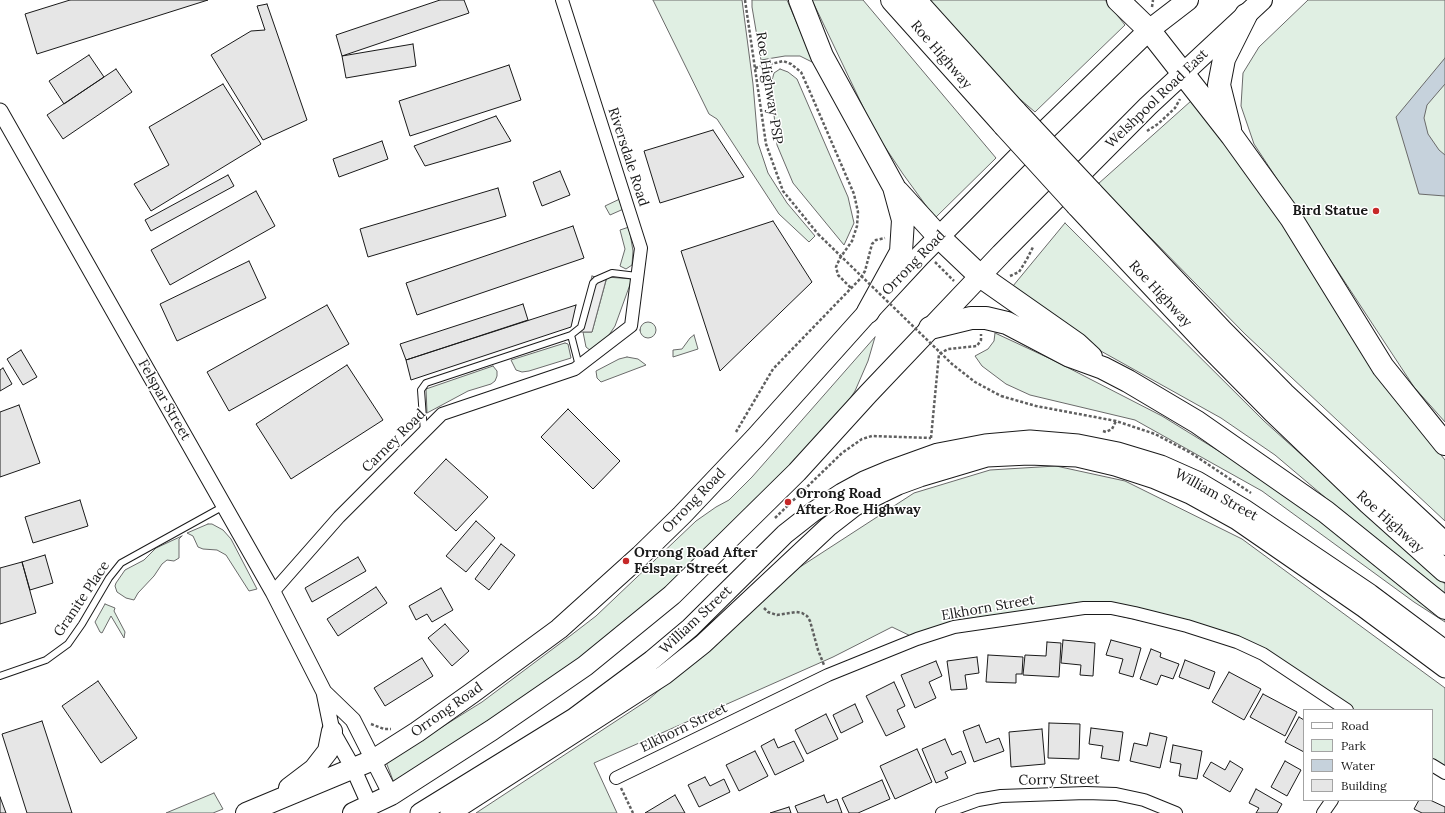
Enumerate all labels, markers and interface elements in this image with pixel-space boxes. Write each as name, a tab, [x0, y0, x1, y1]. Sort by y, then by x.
street label: Roe Highway	[907, 17, 975, 93]
street label: Roe Highway PSP	[752, 31, 786, 145]
street label: Welshpool Road East	[1102, 46, 1212, 152]
street label: Riversdale Road	[604, 105, 652, 209]
place label: Bird Statue	[1292, 203, 1368, 219]
marker: Bird Statue	[1371, 206, 1381, 216]
street label: Orrong Road	[879, 227, 949, 299]
street label: Roe Highway	[1125, 257, 1195, 331]
street label: Felspar Street	[134, 357, 194, 443]
street label: Carney Road	[359, 406, 429, 476]
street label: Orrong Road	[659, 465, 729, 537]
street label: William Street	[1172, 465, 1260, 525]
place label: Orrong Road After Roe Highway	[796, 486, 921, 518]
street label: Roe Highway	[1353, 487, 1427, 557]
marker: Orrong Road After Roe Highway	[783, 497, 793, 507]
place label: Orrong Road After Felspar Street	[634, 545, 758, 578]
marker: Orrong Road After Felspar Street	[621, 556, 631, 566]
street label: Granite Place	[51, 558, 113, 640]
street label: William Street	[657, 582, 735, 658]
street label: Elkhorn Street	[940, 592, 1036, 624]
street label: Orrong Road	[408, 679, 486, 741]
street label: Elkhorn Street	[638, 700, 730, 756]
legend	[1303, 709, 1433, 801]
text: Road	[1341, 718, 1369, 733]
text: Park	[1341, 738, 1366, 753]
text: Water	[1341, 758, 1375, 773]
street label: Corry Street	[1018, 771, 1100, 789]
text: Building	[1341, 778, 1387, 793]

